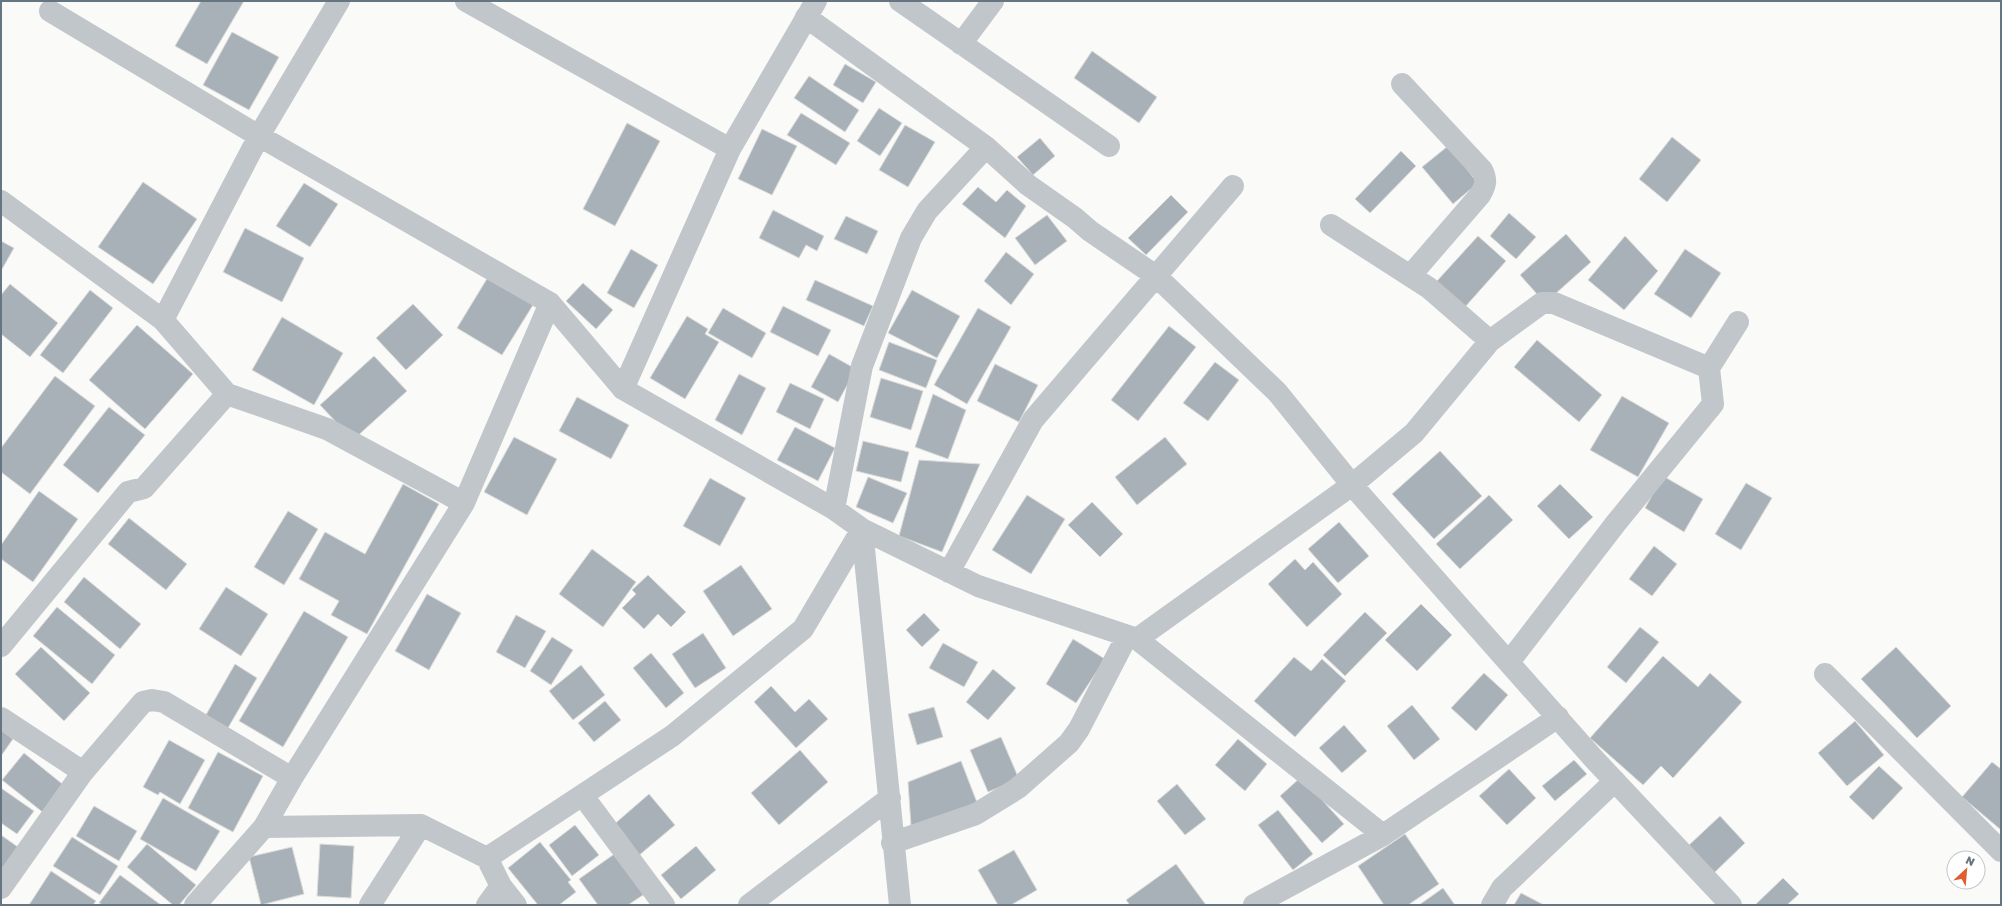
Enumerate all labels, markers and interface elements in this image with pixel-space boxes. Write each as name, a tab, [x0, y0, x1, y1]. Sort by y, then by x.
north arrow	[1946, 850, 1986, 890]
text: N	[1964, 853, 1977, 868]

